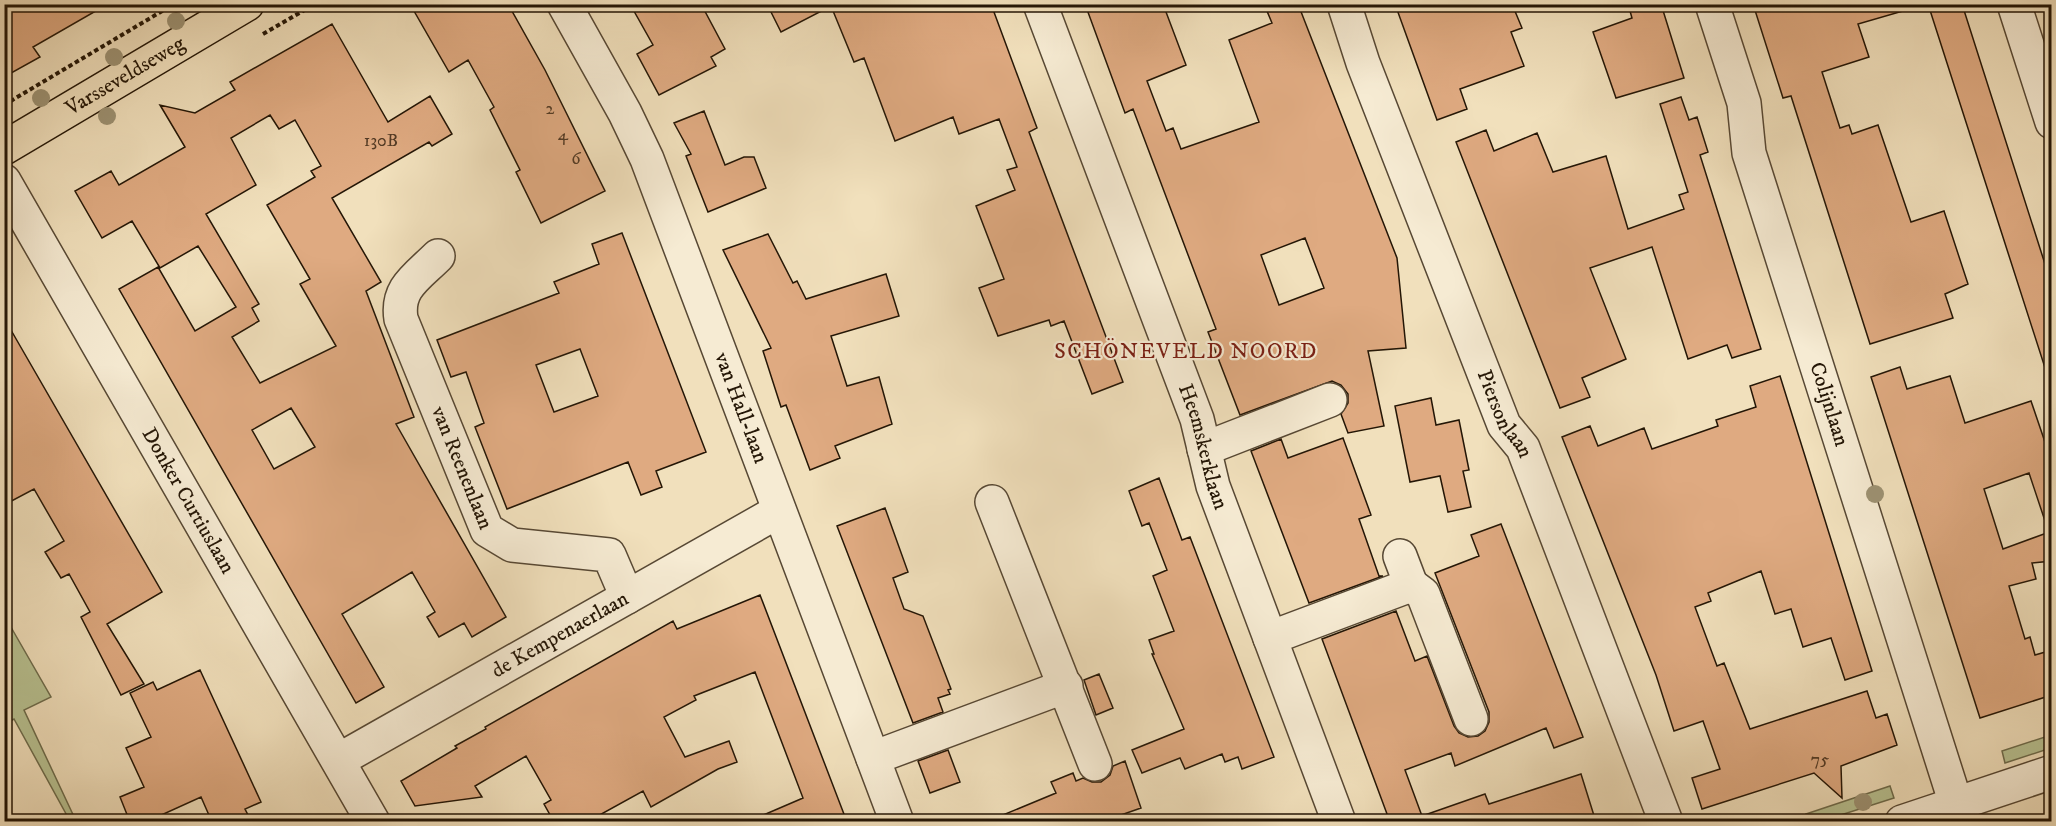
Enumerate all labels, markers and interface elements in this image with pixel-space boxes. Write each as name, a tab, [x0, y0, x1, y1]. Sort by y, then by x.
street label: Varsseveldseweg	[60, 30, 190, 122]
house number: 2	[546, 98, 555, 120]
house number: 4	[558, 124, 569, 146]
house number: 130B	[364, 130, 398, 152]
house number: 6	[571, 148, 581, 170]
district label: SCHÖNEVELD NOORD	[1054, 338, 1318, 365]
street label: van Hall-laan	[708, 348, 774, 467]
street label: Colijnlaan	[1803, 359, 1854, 450]
street label: Piersonlaan	[1471, 366, 1539, 461]
street label: Heemskerklaan	[1172, 380, 1234, 513]
street label: van Reenenlaan	[425, 402, 498, 533]
street label: Donker Curtiuslaan	[136, 423, 240, 579]
street label: de Kempenaerlaan	[487, 586, 633, 684]
house number: 75	[1811, 749, 1829, 771]

